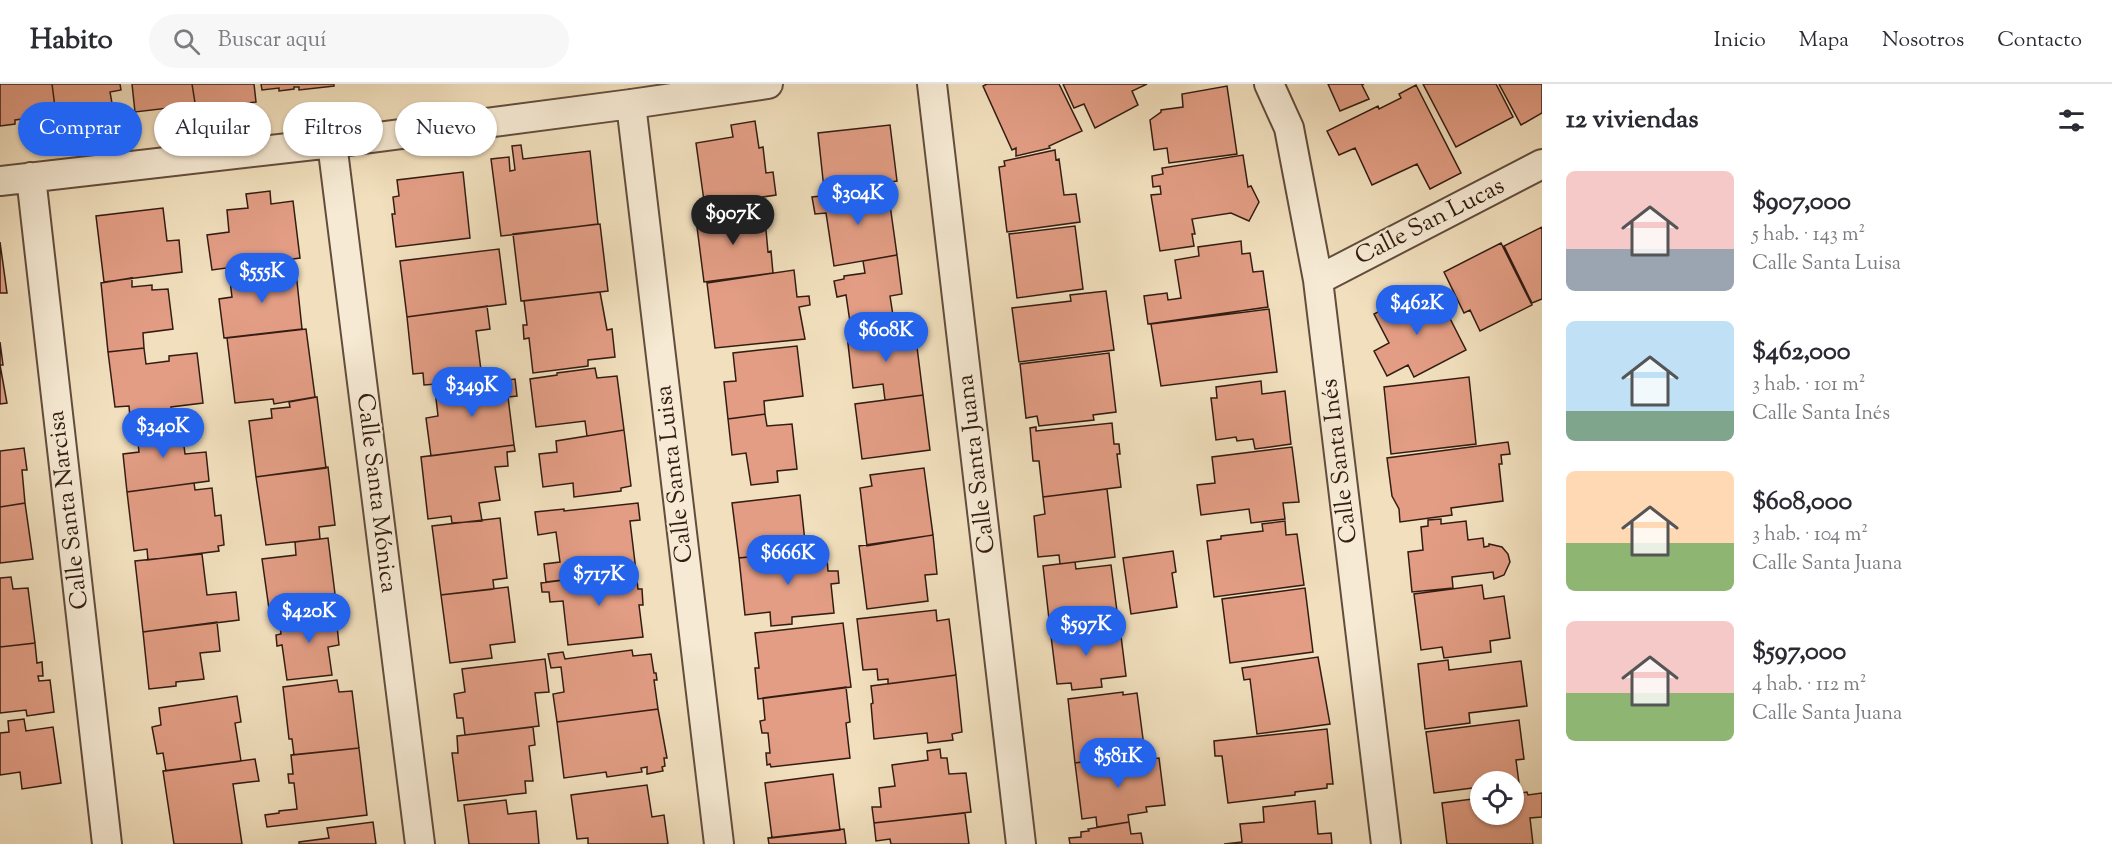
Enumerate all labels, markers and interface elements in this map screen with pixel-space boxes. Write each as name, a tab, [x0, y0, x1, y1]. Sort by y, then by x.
search box	[149, 14, 569, 68]
text: Habito	[30, 21, 113, 61]
icon: search	[170, 25, 203, 58]
text: Buscar aquí	[218, 25, 327, 57]
text: Inicio	[1714, 26, 1766, 56]
text: Mapa	[1799, 26, 1849, 56]
text: Nosotros	[1882, 26, 1964, 56]
text: Contacto	[1997, 26, 2082, 56]
chip: Comprar	[18, 102, 142, 156]
chip: Alquilar	[154, 102, 271, 156]
chip: Filtros	[283, 102, 383, 156]
chip: Nuevo	[395, 102, 497, 156]
text: 12 viviendas	[1566, 102, 1698, 139]
icon: filters	[2055, 104, 2088, 137]
street label: Calle San Lucas	[1349, 170, 1511, 274]
pin: $304K	[816, 175, 900, 226]
text: $304K	[832, 180, 884, 209]
text: $907,000	[1752, 184, 1851, 221]
pin: $907K	[691, 195, 775, 246]
icon: home	[1614, 195, 1686, 267]
text: $907K	[705, 200, 761, 229]
text: 5 hab. · 143 m²	[1752, 221, 1865, 250]
text: Calle Santa Luisa	[1752, 250, 1901, 279]
pin: $555K	[220, 253, 304, 304]
text: $555K	[239, 258, 285, 287]
pin: $462K	[1375, 285, 1459, 336]
text: $462K	[1390, 290, 1444, 319]
pin: $608K	[844, 312, 928, 363]
text: $608K	[858, 317, 914, 346]
text: $462,000	[1752, 334, 1851, 371]
icon: home	[1614, 345, 1686, 417]
pin: $349K	[430, 367, 514, 418]
text: 3 hab. · 101 m²	[1752, 371, 1865, 400]
text: $349K	[446, 372, 498, 401]
street label: Calle Santa Juana	[949, 372, 1005, 556]
street label: Calle Santa Inés	[1313, 377, 1367, 545]
street label: Calle Santa Luisa	[647, 383, 703, 565]
street label: Calle Santa Mónica	[347, 391, 405, 595]
text: Calle Santa Inés	[1752, 400, 1890, 429]
pin: $340K	[121, 408, 205, 459]
street label: Calle Santa Narcisa	[40, 409, 98, 611]
text: $340K	[136, 413, 190, 442]
text: $608,000	[1752, 484, 1852, 521]
icon: home	[1614, 495, 1686, 567]
text: 3 hab. · 104 m²	[1752, 521, 1868, 550]
pin: $666K	[746, 535, 830, 586]
text: $666K	[761, 540, 815, 569]
text: Calle Santa Juana	[1752, 550, 1902, 579]
pin: $717K	[557, 556, 641, 607]
text: $717K	[573, 561, 625, 590]
pin: $420K	[267, 593, 351, 644]
text: $420K	[281, 598, 337, 627]
pin: $597K	[1044, 606, 1128, 657]
text: $597K	[1060, 611, 1112, 640]
text: $597,000	[1752, 634, 1846, 671]
icon: home	[1614, 645, 1686, 717]
text: 4 hab. · 112 m²	[1752, 671, 1867, 700]
text: Calle Santa Juana	[1752, 700, 1902, 729]
pin: $581K	[1076, 738, 1160, 789]
text: $581K	[1094, 743, 1142, 772]
map controls	[1470, 771, 1524, 825]
button: locate	[1470, 771, 1524, 825]

